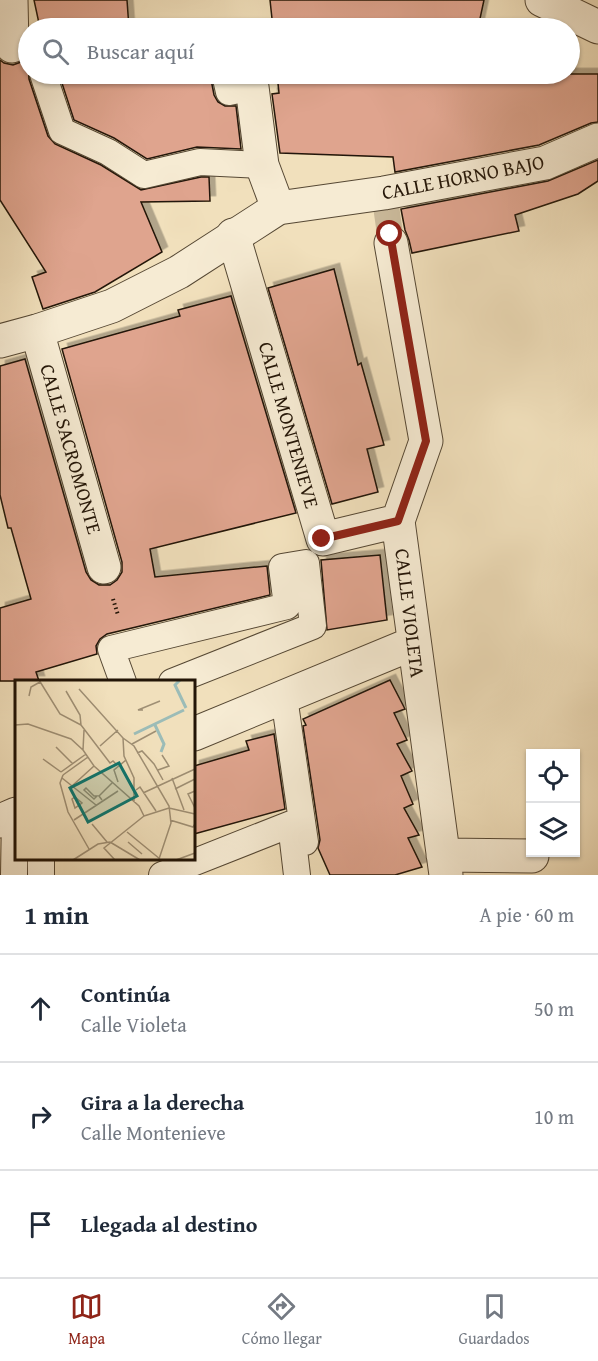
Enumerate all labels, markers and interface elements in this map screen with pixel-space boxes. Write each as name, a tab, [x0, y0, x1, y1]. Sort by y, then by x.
search box	[18, 18, 580, 84]
icon: search	[39, 35, 72, 68]
text: Buscar aquí	[87, 35, 194, 67]
street label: CALLE HORNO BAJO	[379, 147, 547, 206]
route start	[376, 220, 402, 246]
street label: CALLE MONTENIEVE	[252, 338, 327, 512]
street label: CALLE SACROMONTE	[33, 361, 110, 537]
route end	[308, 525, 334, 551]
street label: CALLE VIOLETA	[388, 547, 433, 679]
inset map	[15, 680, 195, 860]
map controls	[526, 749, 580, 857]
button: locate	[526, 749, 580, 803]
button: layers	[526, 803, 580, 857]
text: 1 min	[24, 895, 89, 934]
text: A pie · 60 m	[480, 900, 574, 929]
text: Continúa	[81, 978, 170, 1010]
icon: ahead	[24, 992, 57, 1025]
text: 50 m	[534, 994, 574, 1023]
text: Calle Violeta	[81, 1010, 187, 1039]
text: Gira a la derecha	[81, 1086, 244, 1118]
icon: right	[24, 1100, 57, 1133]
text: 10 m	[534, 1102, 574, 1131]
text: Calle Montenieve	[81, 1118, 226, 1147]
icon: arrive	[24, 1208, 57, 1241]
text: Llegada al destino	[81, 1208, 257, 1240]
tab: Mapa	[68, 1290, 105, 1350]
tab: Cómo llegar	[242, 1290, 322, 1350]
tab: Guardados	[458, 1290, 530, 1350]

